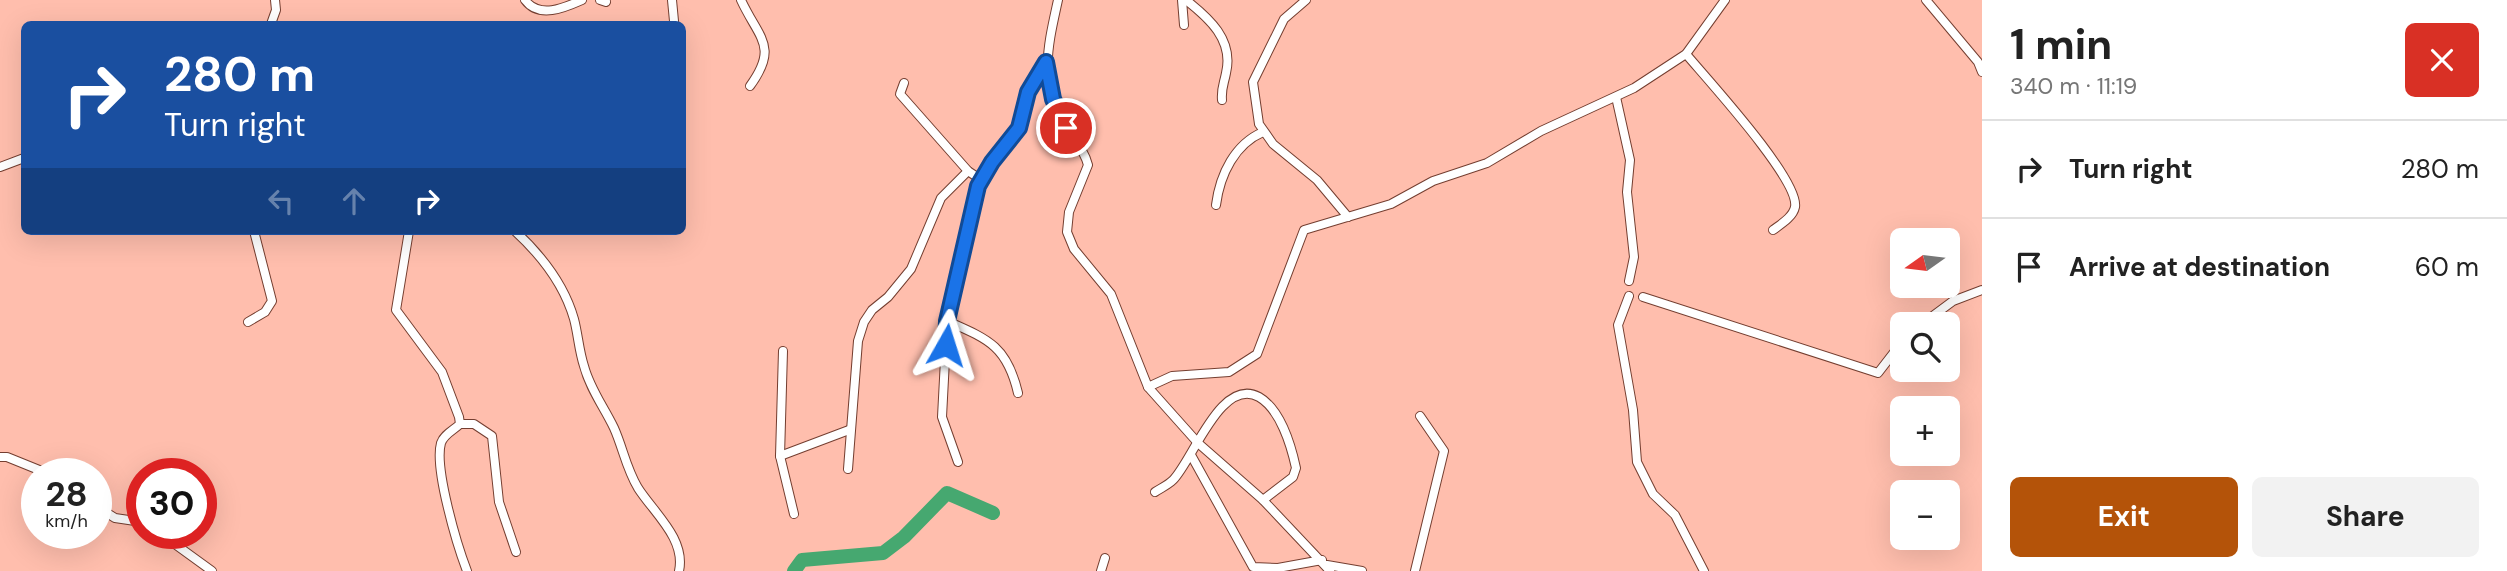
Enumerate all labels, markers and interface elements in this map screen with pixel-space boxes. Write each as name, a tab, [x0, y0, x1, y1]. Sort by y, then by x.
text: 1 min	[2010, 17, 2112, 72]
button: close	[2405, 23, 2479, 97]
text: 280 m	[164, 42, 315, 106]
icon: right	[49, 49, 140, 140]
text: 340 m · 11:19	[2010, 71, 2137, 101]
pin	[1036, 98, 1096, 158]
text: Turn right	[164, 104, 306, 146]
icon: arrive	[1047, 109, 1085, 147]
icon: right	[2010, 150, 2048, 188]
text: Turn right	[2069, 152, 2193, 186]
text: 280 m	[2401, 152, 2479, 186]
icon: left	[262, 182, 300, 220]
icon: ahead	[335, 182, 373, 220]
icon: right	[408, 182, 446, 220]
north arrow	[1890, 228, 1960, 298]
map controls	[1890, 228, 1960, 550]
icon: arrive	[2010, 248, 2048, 286]
text: Arrive at destination	[2069, 250, 2330, 284]
text: 60 m	[2415, 250, 2479, 284]
position arrow	[909, 308, 983, 382]
button: search	[1890, 312, 1960, 382]
button: +	[1890, 396, 1960, 466]
speed limit sign: 30	[126, 458, 217, 549]
text: 28	[45, 471, 88, 517]
button: Exit	[2010, 477, 2238, 557]
button: Share	[2252, 477, 2479, 557]
button: −	[1890, 480, 1960, 550]
text: km/h	[45, 509, 88, 533]

